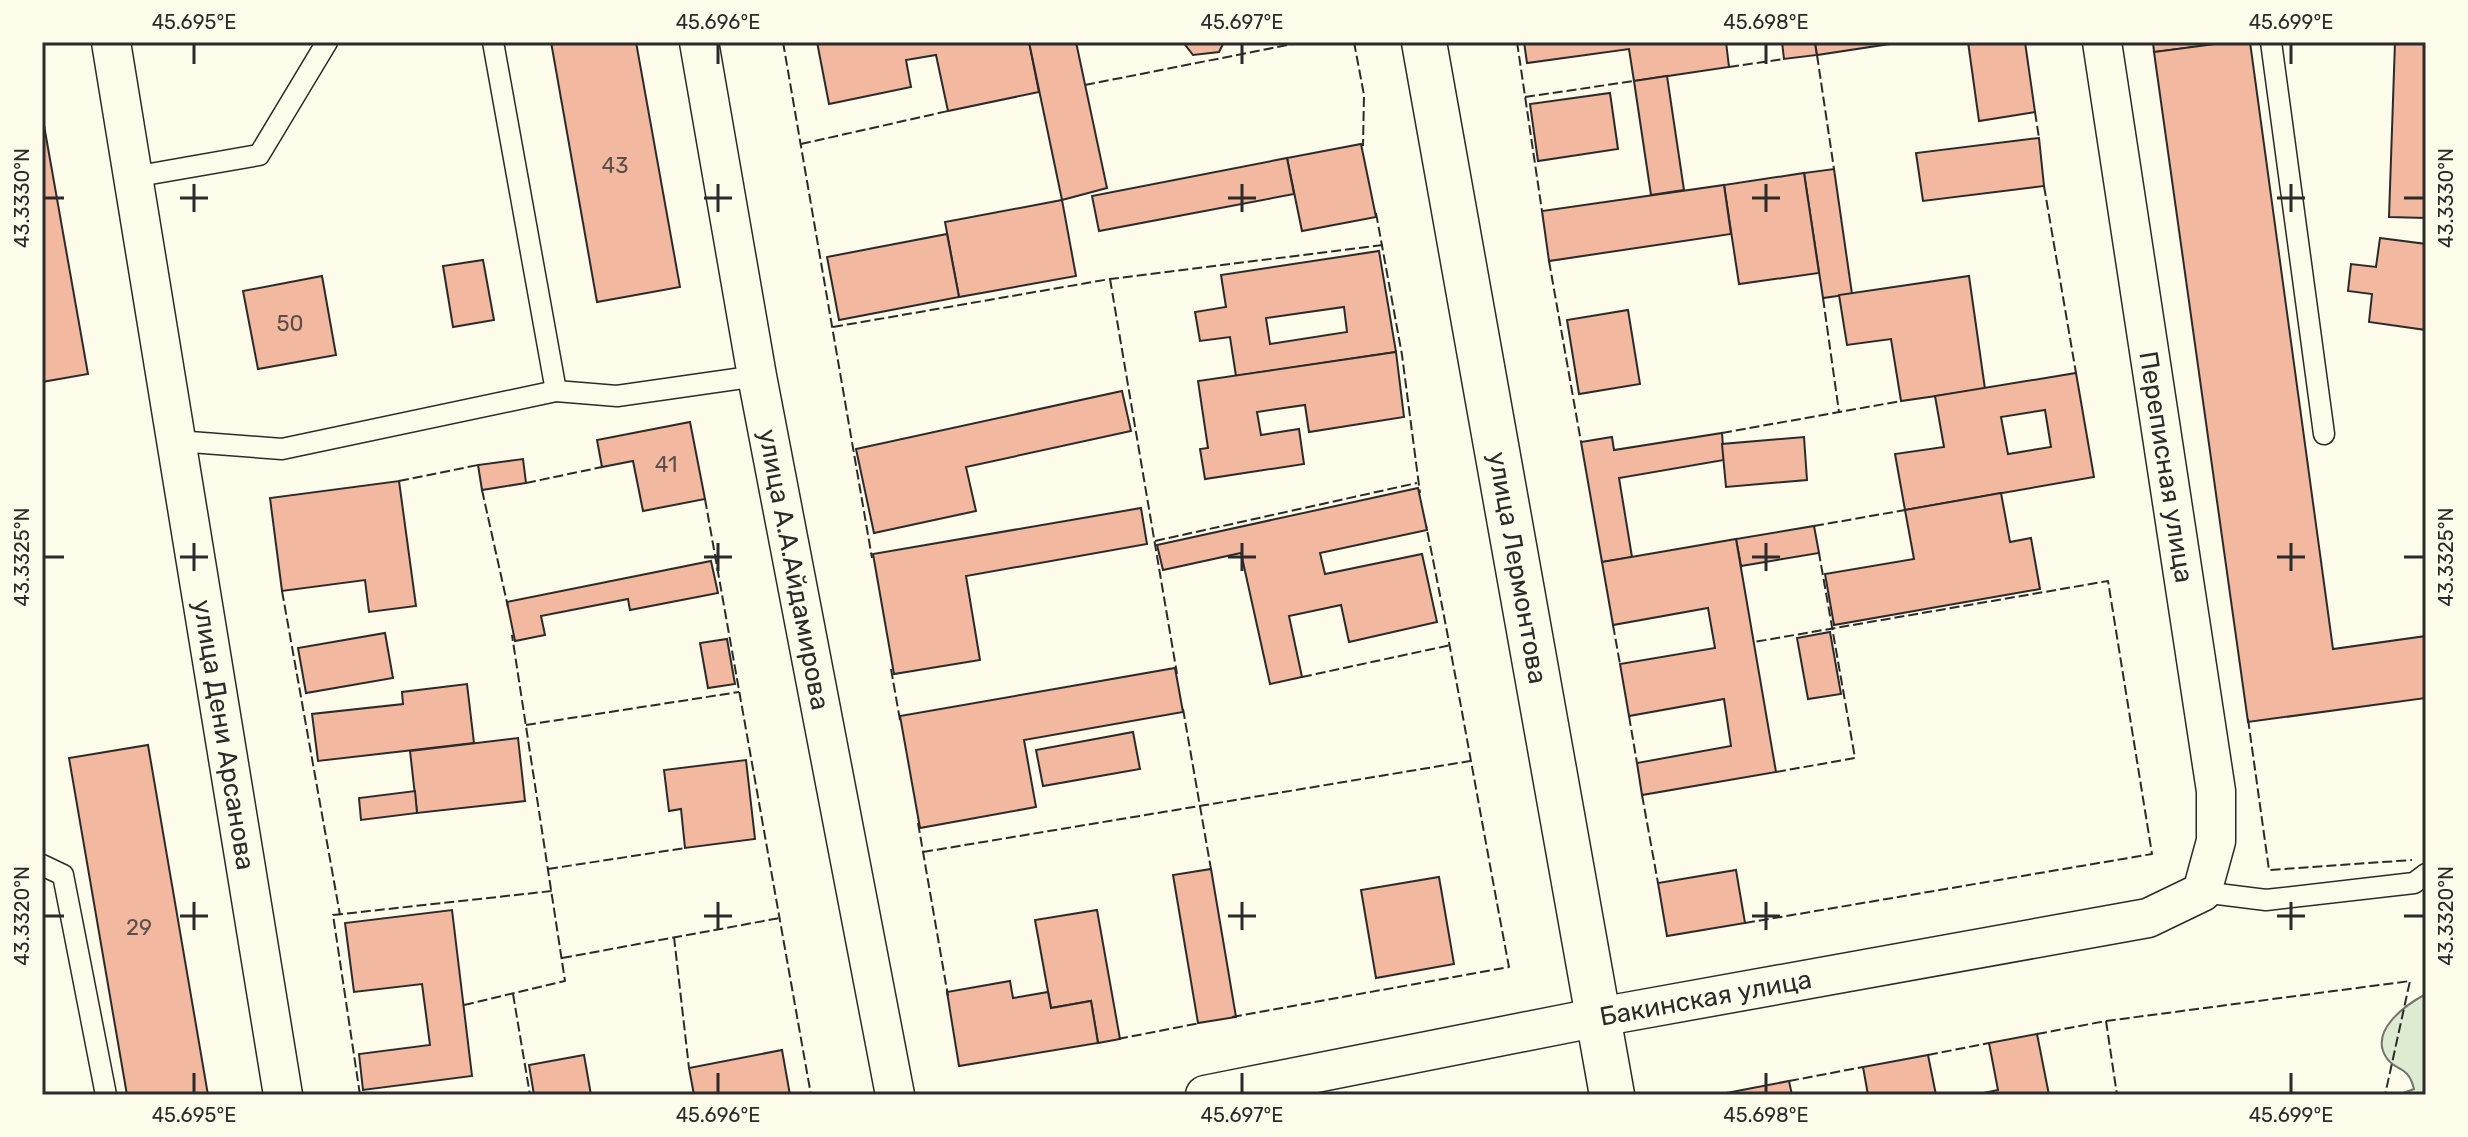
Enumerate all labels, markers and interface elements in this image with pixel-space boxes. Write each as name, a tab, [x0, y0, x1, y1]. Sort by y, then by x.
text: 45.695°E	[152, 10, 236, 34]
text: 45.696°E	[676, 10, 760, 34]
text: 45.697°E	[1201, 10, 1284, 34]
text: 45.698°E	[1723, 10, 1809, 34]
text: 45.699°E	[2249, 10, 2333, 34]
text: 43.3330°N	[10, 148, 34, 248]
text: 43.3330°N	[2434, 148, 2458, 248]
house number: 43	[602, 152, 628, 179]
house number: 50	[276, 310, 304, 337]
street label: Переписная улица	[2132, 349, 2200, 585]
street label: улица А.А.Айдамирова	[752, 426, 836, 713]
street label: улица Лермонтова	[1482, 449, 1554, 686]
house number: 41	[655, 451, 677, 478]
text: 43.3325°N	[10, 508, 34, 606]
text: 43.3325°N	[2434, 508, 2458, 606]
street label: улица Дени Арсанова	[187, 597, 262, 872]
text: 43.3320°N	[10, 866, 34, 966]
text: 43.3320°N	[2434, 866, 2458, 966]
house number: 29	[126, 914, 152, 941]
street label: Бакинская улица	[1597, 963, 1814, 1032]
text: 45.695°E	[152, 1103, 236, 1127]
text: 45.696°E	[676, 1103, 760, 1127]
text: 45.697°E	[1201, 1103, 1284, 1127]
text: 45.698°E	[1723, 1103, 1809, 1127]
text: 45.699°E	[2249, 1103, 2333, 1127]

